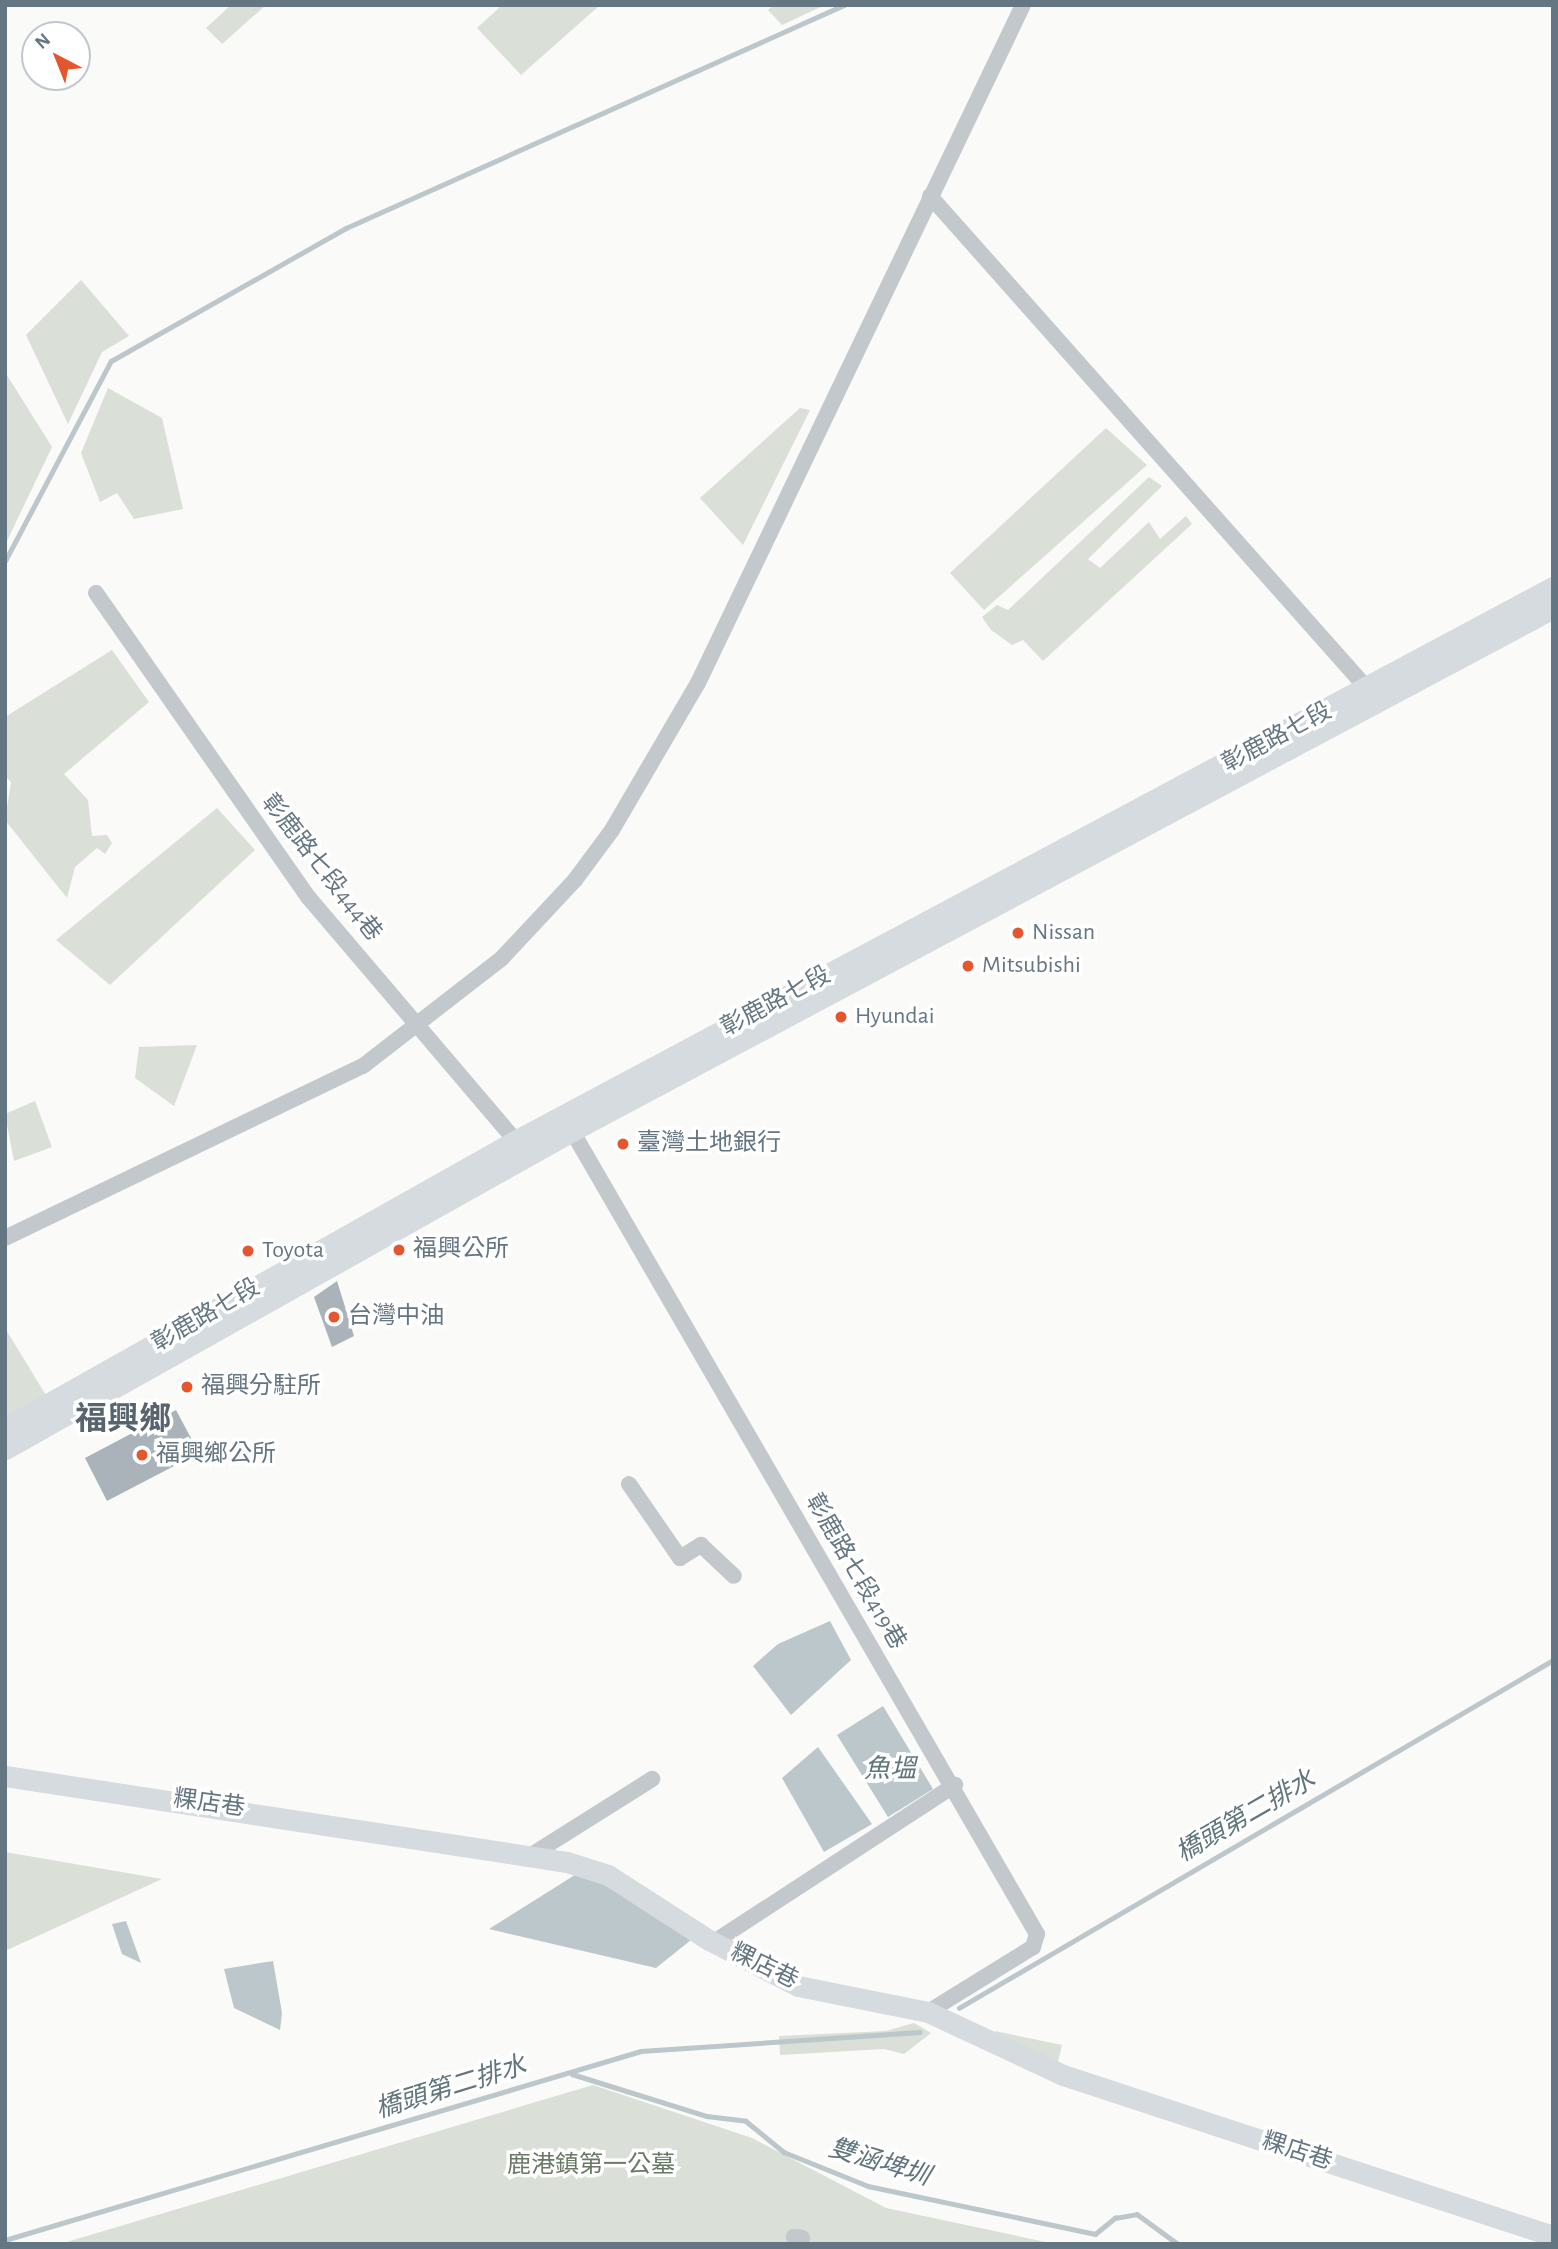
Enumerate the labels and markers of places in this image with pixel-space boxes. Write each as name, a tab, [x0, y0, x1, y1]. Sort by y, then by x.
place label: Nissan	[1032, 919, 1095, 947]
marker: Nissan	[1010, 925, 1026, 941]
place label: Mitsubishi	[982, 952, 1081, 980]
marker: Mitsubishi	[960, 958, 976, 974]
place label: Hyundai	[855, 1003, 935, 1031]
marker: Hyundai	[833, 1009, 849, 1025]
place label: 臺灣土地銀行	[637, 1130, 781, 1158]
marker: 臺灣土地銀行	[615, 1136, 631, 1152]
place label: 福興公所	[413, 1236, 509, 1264]
place label: Toyota	[262, 1237, 324, 1265]
marker: 福興公所	[391, 1242, 407, 1258]
marker: Toyota	[240, 1243, 256, 1259]
place label: 台灣中油	[348, 1303, 444, 1331]
marker: 台灣中油	[326, 1309, 342, 1325]
place label: 福興分駐所	[201, 1373, 321, 1401]
marker: 福興分駐所	[179, 1379, 195, 1395]
place label: 福興鄉公所	[156, 1441, 276, 1469]
marker: 福興鄉公所	[134, 1447, 150, 1463]

